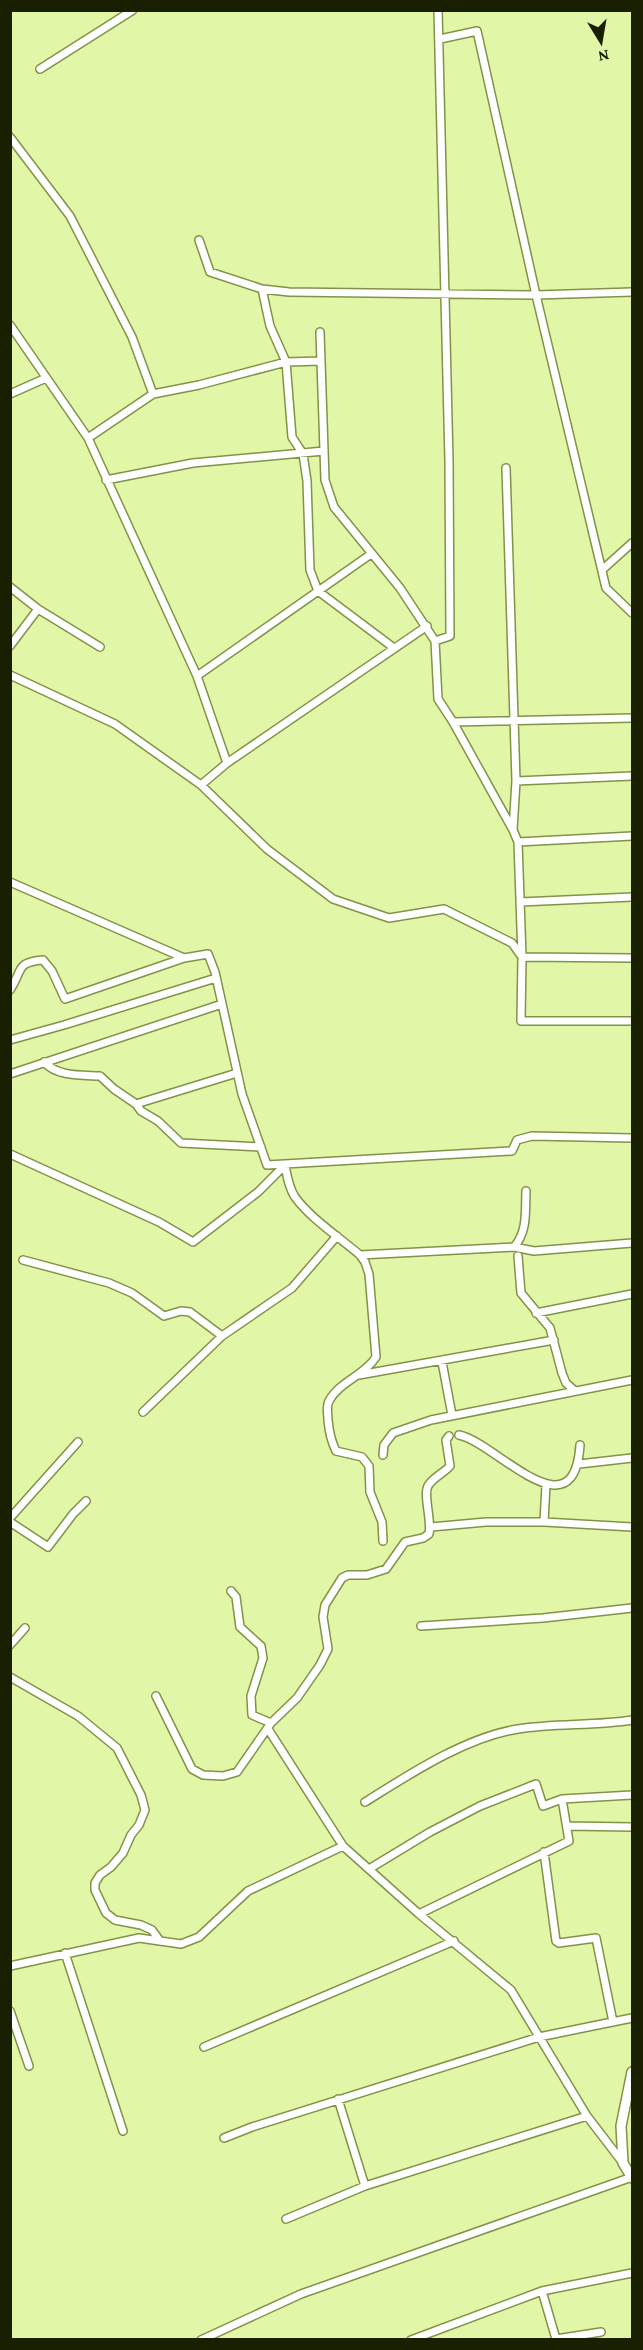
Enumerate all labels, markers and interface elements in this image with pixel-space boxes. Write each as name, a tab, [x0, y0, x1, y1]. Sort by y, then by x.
north arrow	[571, 12, 631, 72]
text: N	[597, 47, 611, 66]

